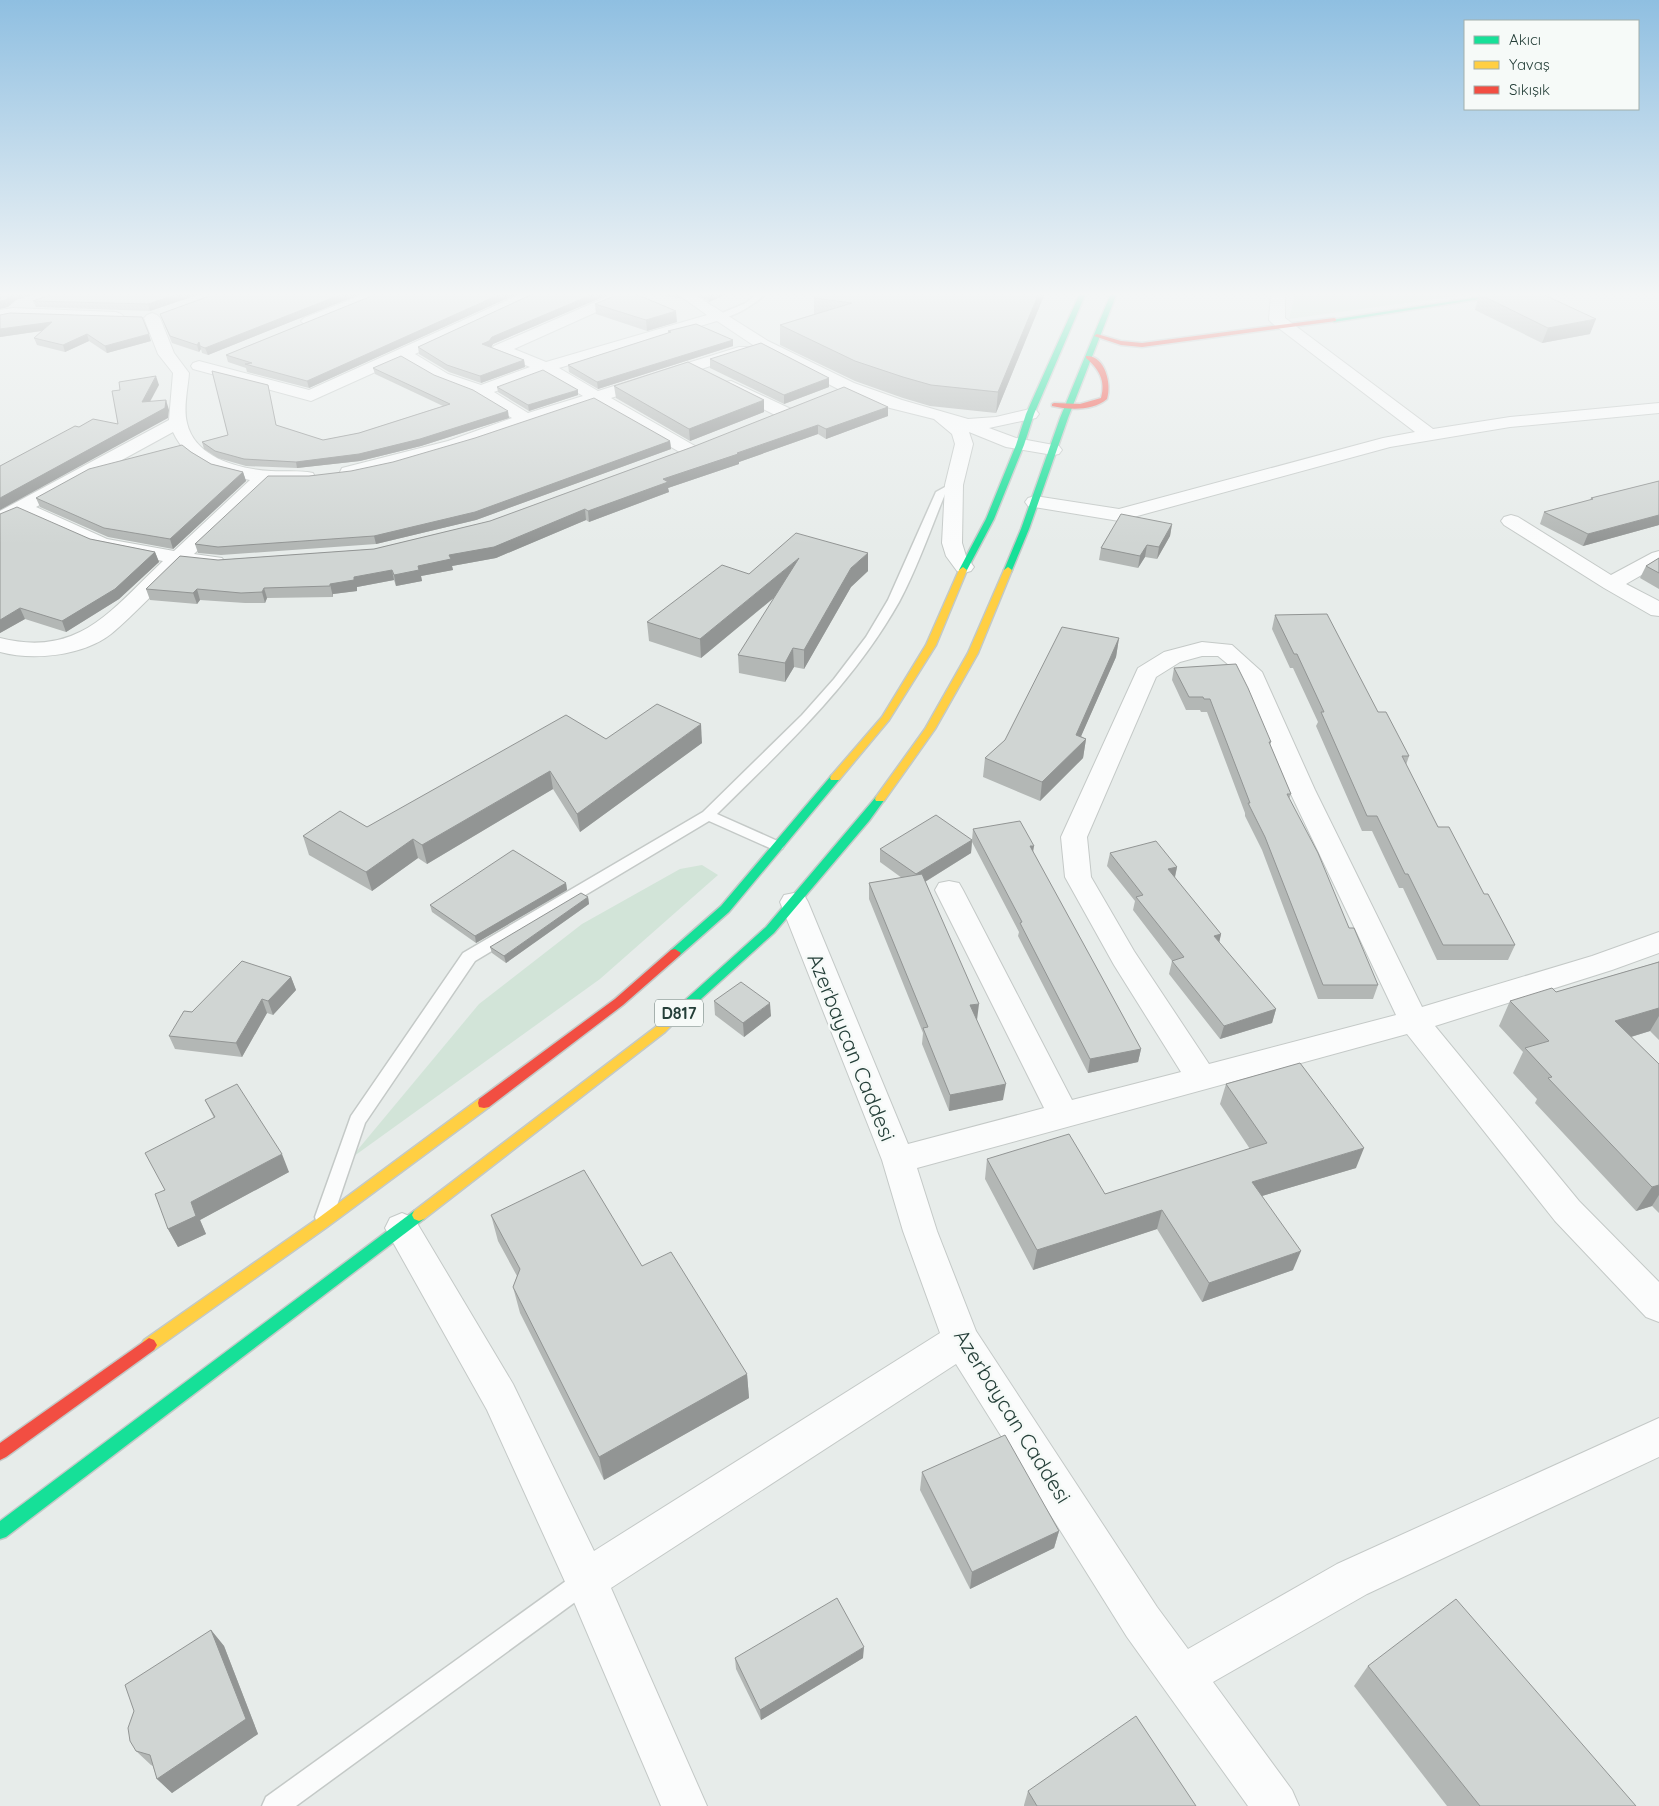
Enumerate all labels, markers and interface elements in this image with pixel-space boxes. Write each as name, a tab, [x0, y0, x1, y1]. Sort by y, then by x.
legend	[1464, 20, 1639, 110]
text: Akıcı	[1509, 30, 1541, 49]
text: Yavaş	[1509, 55, 1550, 74]
text: Sıkışık	[1509, 80, 1550, 99]
street label: Azerbaycan Caddesi	[802, 949, 902, 1145]
road number: D817	[655, 1000, 703, 1026]
street label: Azerbaycan Caddesi	[949, 1324, 1077, 1508]

